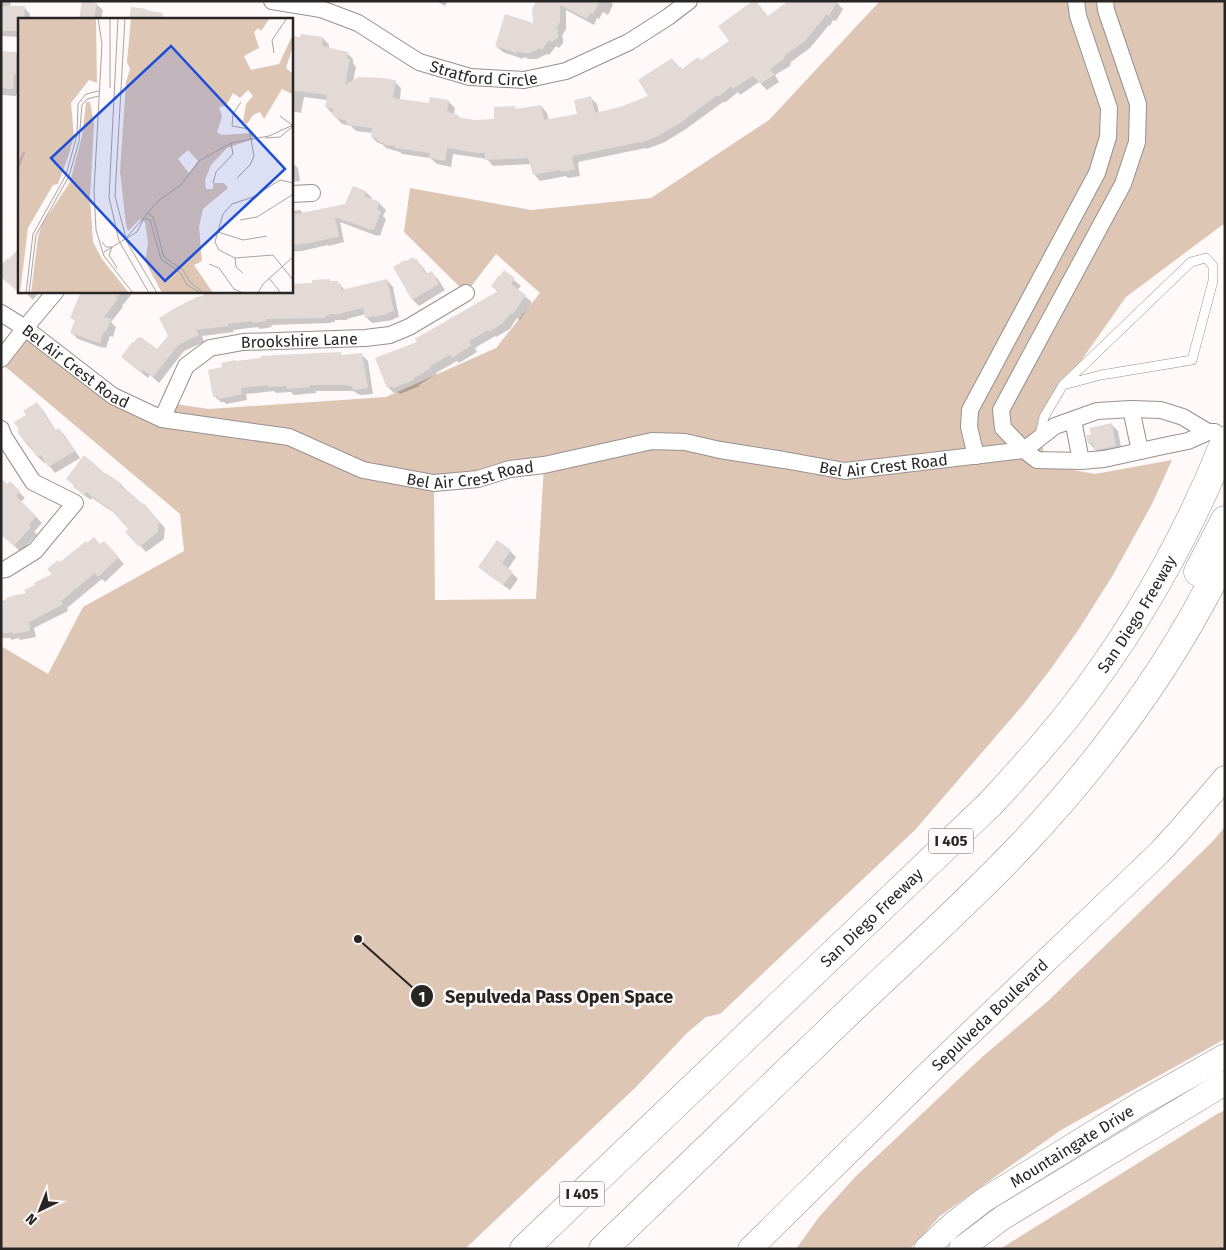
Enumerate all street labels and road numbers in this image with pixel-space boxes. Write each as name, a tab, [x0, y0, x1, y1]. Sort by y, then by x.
street label: Stratford Circle	[428, 56, 539, 90]
street label: Bel Air Crest Road	[18, 320, 132, 412]
street label: Brookshire Lane	[240, 329, 358, 352]
street label: Bel Air Crest Road	[818, 450, 949, 481]
street label: Bel Air Crest Road	[405, 457, 535, 492]
street label: San Diego Freeway	[1093, 552, 1180, 676]
road number: I 405	[928, 828, 974, 854]
street label: San Diego Freeway	[816, 864, 926, 971]
street label: Sepulveda Boulevard	[928, 955, 1051, 1075]
street label: Mountaingate Drive	[1006, 1101, 1137, 1191]
road number: I 405	[560, 1182, 604, 1206]

